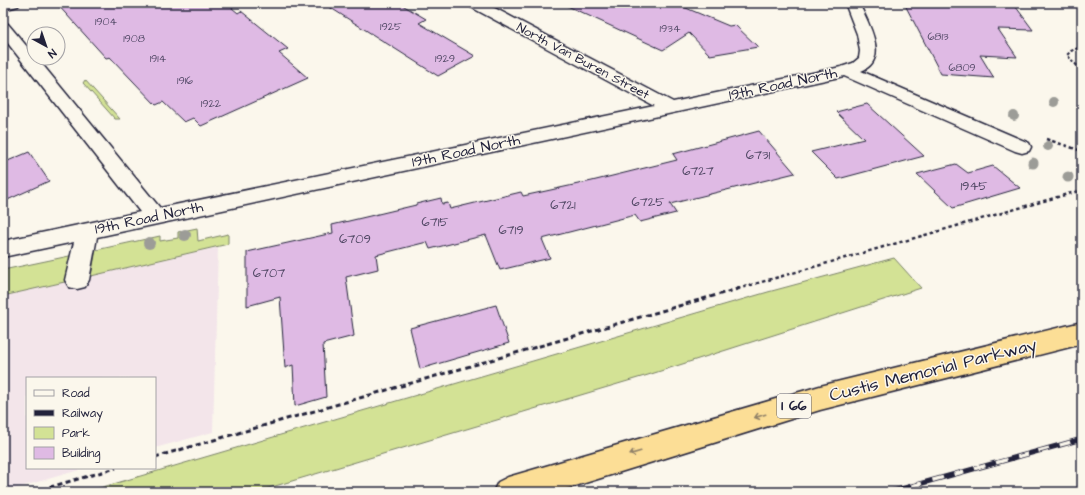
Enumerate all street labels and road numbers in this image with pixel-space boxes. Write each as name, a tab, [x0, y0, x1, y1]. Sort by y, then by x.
street label: North Van Buren Street	[513, 18, 653, 104]
street label: 19th Road North	[727, 62, 840, 106]
street label: 19th Road North	[410, 129, 523, 173]
street label: 19th Road North	[93, 196, 206, 240]
street label: Custis Memorial Parkway	[827, 332, 1040, 409]
road number: I 66	[777, 394, 811, 418]

